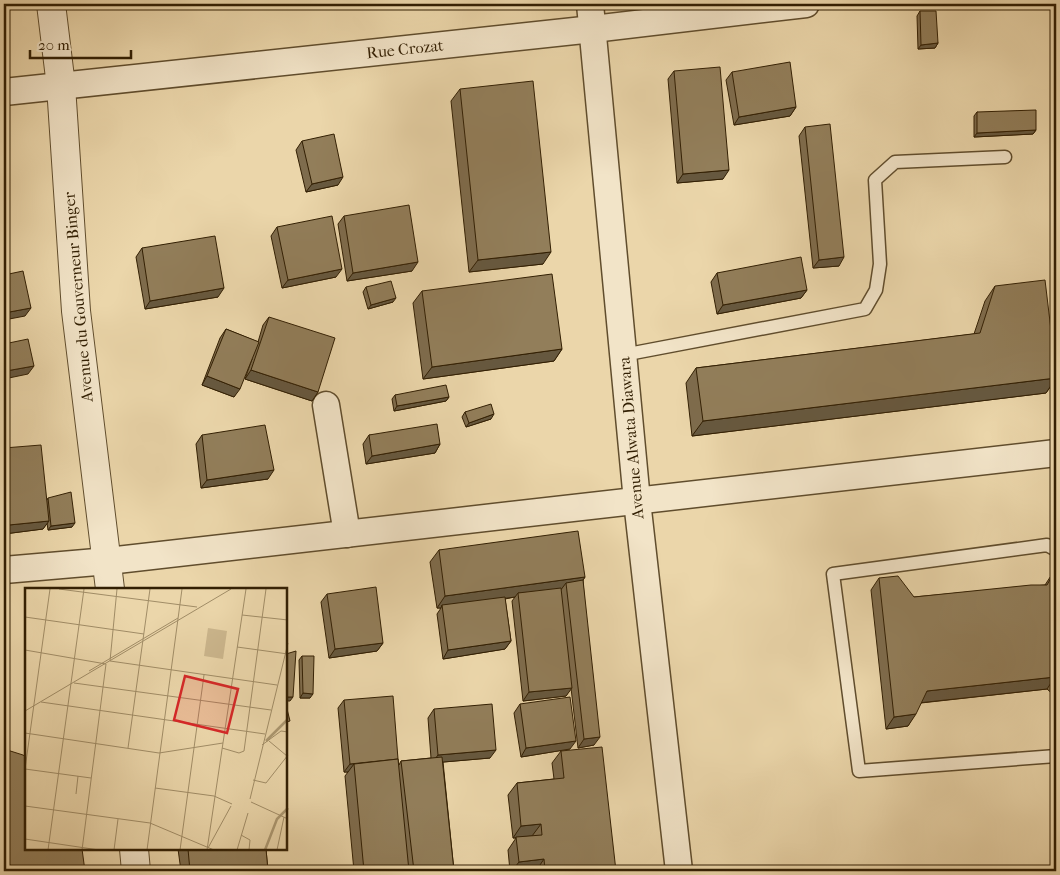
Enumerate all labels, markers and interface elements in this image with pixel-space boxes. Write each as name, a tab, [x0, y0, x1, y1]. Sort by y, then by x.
scale bar	[30, 28, 131, 60]
street label: Rue Crozat	[366, 35, 445, 62]
text: 20 m	[38, 36, 70, 54]
street label: Avenue du Gouverneur Binger	[59, 191, 97, 404]
street label: Avenue Alwata Diawara	[614, 356, 648, 521]
inset map	[25, 588, 288, 850]

